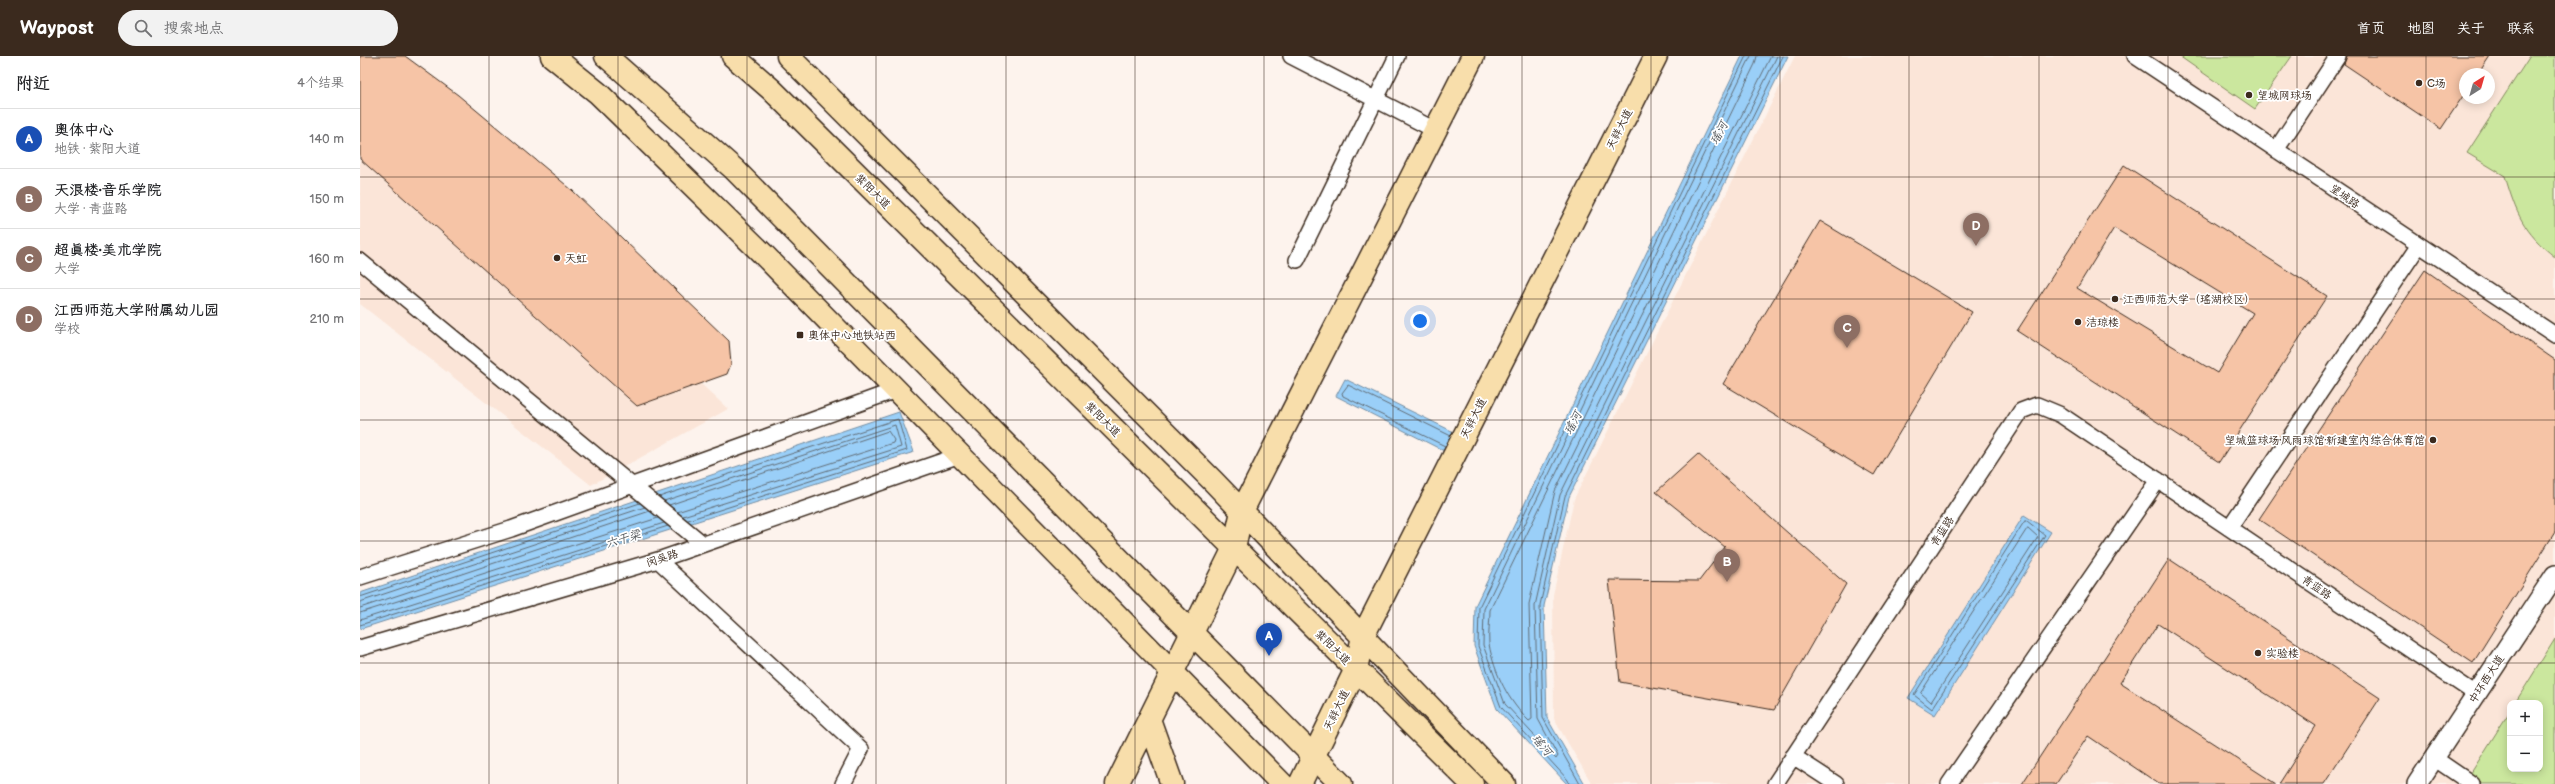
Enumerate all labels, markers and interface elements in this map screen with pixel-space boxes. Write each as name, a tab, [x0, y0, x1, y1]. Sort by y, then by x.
search box	[118, 10, 398, 46]
text: Waypost	[20, 17, 94, 40]
icon: search	[132, 17, 154, 39]
text: 搜索地点	[164, 19, 224, 38]
text: 首页	[2357, 20, 2385, 37]
text: 地图	[2407, 20, 2435, 37]
text: 关于	[2457, 20, 2485, 37]
text: 联系	[2507, 20, 2535, 37]
north arrow	[2459, 68, 2495, 104]
text: 附近	[16, 74, 50, 94]
text: 4个结果	[297, 75, 344, 91]
place label: C场	[2427, 77, 2446, 90]
marker: C场	[2414, 78, 2424, 88]
place label: 望城网球场	[2257, 89, 2312, 102]
marker: 望城网球场	[2244, 90, 2254, 100]
street label: 天祥大道	[1604, 107, 1635, 152]
water label: 瑶河	[1707, 117, 1732, 147]
text: 奥体中心	[54, 121, 114, 140]
text: A	[25, 131, 33, 147]
text: 140 m	[309, 131, 344, 147]
text: 地铁 · 紫阳大道	[54, 141, 140, 157]
street label: 紫阳大道	[852, 171, 893, 212]
text: 天浪楼·音乐学院	[54, 181, 161, 200]
street label: 望城路	[2327, 182, 2362, 211]
text: B	[24, 191, 34, 207]
text: 150 m	[310, 191, 344, 207]
text: 大学 · 青蓝路	[54, 201, 127, 217]
pin: D	[1963, 213, 1989, 246]
text: 超真楼·美术学院	[54, 241, 161, 260]
text: C	[24, 251, 34, 267]
text: 160 m	[309, 251, 344, 267]
place label: 天虹	[565, 252, 587, 265]
marker: 天虹	[552, 253, 562, 263]
text: 大学	[54, 261, 80, 277]
place label: 江西师范大学（瑶湖校区）	[2123, 293, 2255, 306]
marker: 江西师范大学（瑶湖校区）	[2110, 294, 2120, 304]
text: 江西师范大学附属幼儿园	[54, 301, 219, 320]
text: D	[24, 311, 34, 327]
text: 210 m	[310, 311, 344, 327]
your location	[1410, 311, 1430, 331]
pin: C	[1834, 315, 1860, 348]
place label: 洁琼楼	[2086, 316, 2119, 329]
marker: 洁琼楼	[2073, 317, 2083, 327]
text: 学校	[54, 321, 80, 337]
place label: 奥体中心地铁站西	[808, 329, 896, 342]
marker: 奥体中心地铁站西	[795, 330, 805, 340]
street label: 天祥大道	[1458, 396, 1489, 441]
street label: 紫阳大道	[1082, 399, 1123, 440]
water label: 瑶河	[1561, 407, 1586, 437]
place label: 望城篮球场·风雨球馆·新建室内综合体育馆	[2225, 434, 2425, 447]
marker: 望城篮球场·风雨球馆·新建室内综合体育馆	[2428, 435, 2438, 445]
street label: 青蓝路	[1928, 514, 1957, 549]
water label: 六干梁	[604, 527, 644, 552]
street label: 闵吴路	[644, 547, 680, 570]
pin: B	[1714, 549, 1740, 582]
street label: 青蓝路	[2299, 573, 2334, 602]
pin: A	[1256, 623, 1282, 656]
street label: 紫阳大道	[1312, 627, 1353, 668]
place label: 实验楼	[2266, 647, 2299, 660]
marker: 实验楼	[2253, 648, 2263, 658]
street label: 中环西大道	[2466, 653, 2507, 706]
street label: 天祥大道	[1321, 688, 1352, 733]
map controls	[2507, 700, 2543, 772]
button: +	[2507, 700, 2543, 736]
water label: 瑶河	[1528, 731, 1556, 761]
button: −	[2507, 736, 2543, 772]

